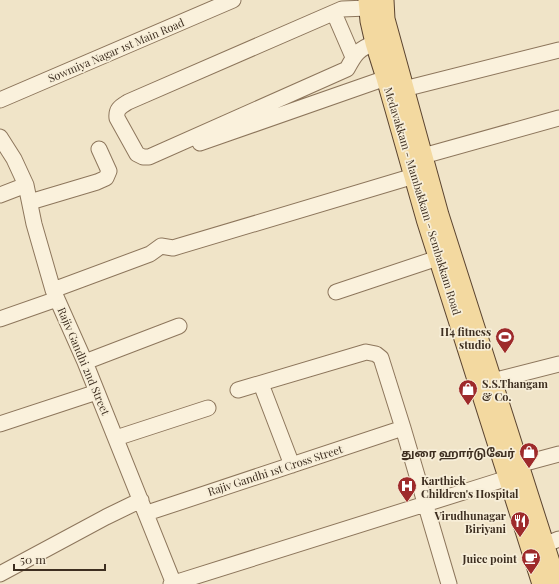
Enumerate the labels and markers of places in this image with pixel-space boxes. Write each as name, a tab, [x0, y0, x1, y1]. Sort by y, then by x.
place label: H4 fitness studio	[440, 324, 491, 352]
sports icon: H4 fitness studio	[494, 326, 516, 354]
place label: S.S.Thangam & Co.	[482, 376, 548, 404]
shop icon: S.S.Thangam & Co.	[457, 378, 479, 406]
shop icon: துரை ஹார்டுவேர்	[518, 441, 540, 469]
place label: துரை ஹார்டுவேர்	[401, 445, 515, 461]
place label: Karthick Children's Hospital	[421, 473, 519, 501]
hospital icon: Karthick Children's Hospital	[396, 475, 418, 503]
place label: Virudhunagar Biriyani	[434, 508, 507, 536]
restaurant icon: Virudhunagar Biriyani	[509, 510, 531, 538]
cafe icon: Juice point	[520, 547, 542, 575]
place label: Juice point	[462, 551, 517, 566]

